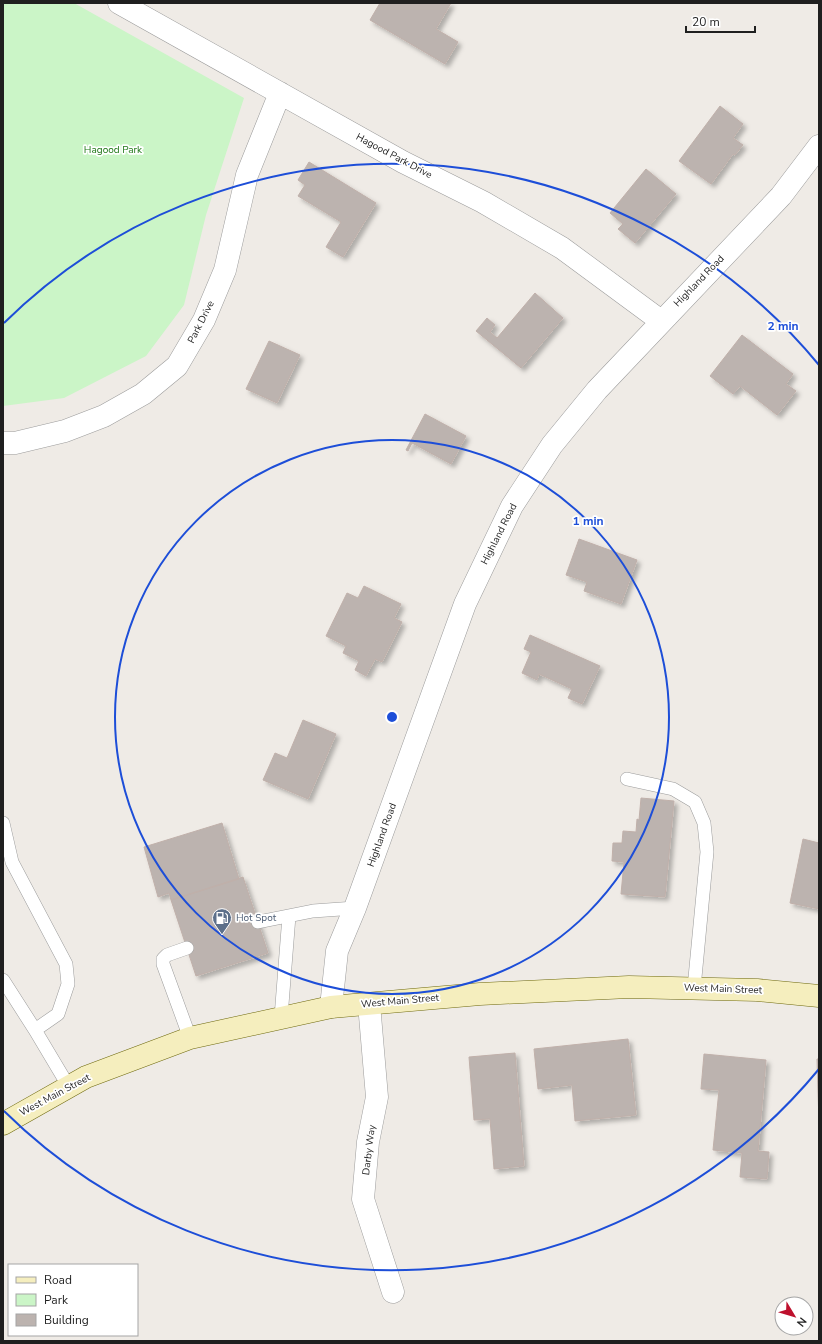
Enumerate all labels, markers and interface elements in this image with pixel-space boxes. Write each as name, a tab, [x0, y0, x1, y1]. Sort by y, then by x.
scale bar	[686, 8, 755, 34]
text: 20 m	[692, 14, 720, 30]
street label: Hagood Park Drive	[353, 130, 435, 182]
park label: Hagood Park	[84, 143, 143, 157]
street label: Highland Road	[671, 252, 727, 310]
street label: Park Drive	[184, 298, 218, 346]
text: 2 min	[767, 318, 799, 334]
street label: Highland Road	[478, 501, 521, 567]
text: 1 min	[572, 513, 604, 529]
centre of rings	[385, 710, 399, 724]
street label: Highland Road	[364, 801, 400, 869]
fuel station icon: Hot Spot	[211, 907, 233, 935]
place label: Hot Spot	[236, 911, 277, 925]
street label: West Main Street	[684, 981, 763, 997]
street label: West Main Street	[360, 991, 440, 1011]
street label: West Main Street	[17, 1070, 93, 1120]
street label: Darby Way	[359, 1123, 379, 1176]
legend	[8, 1264, 138, 1336]
text: Road	[44, 1272, 72, 1288]
text: Park	[44, 1292, 69, 1308]
north arrow	[774, 1296, 814, 1336]
text: Building	[44, 1312, 89, 1328]
text: N	[793, 1314, 810, 1330]

